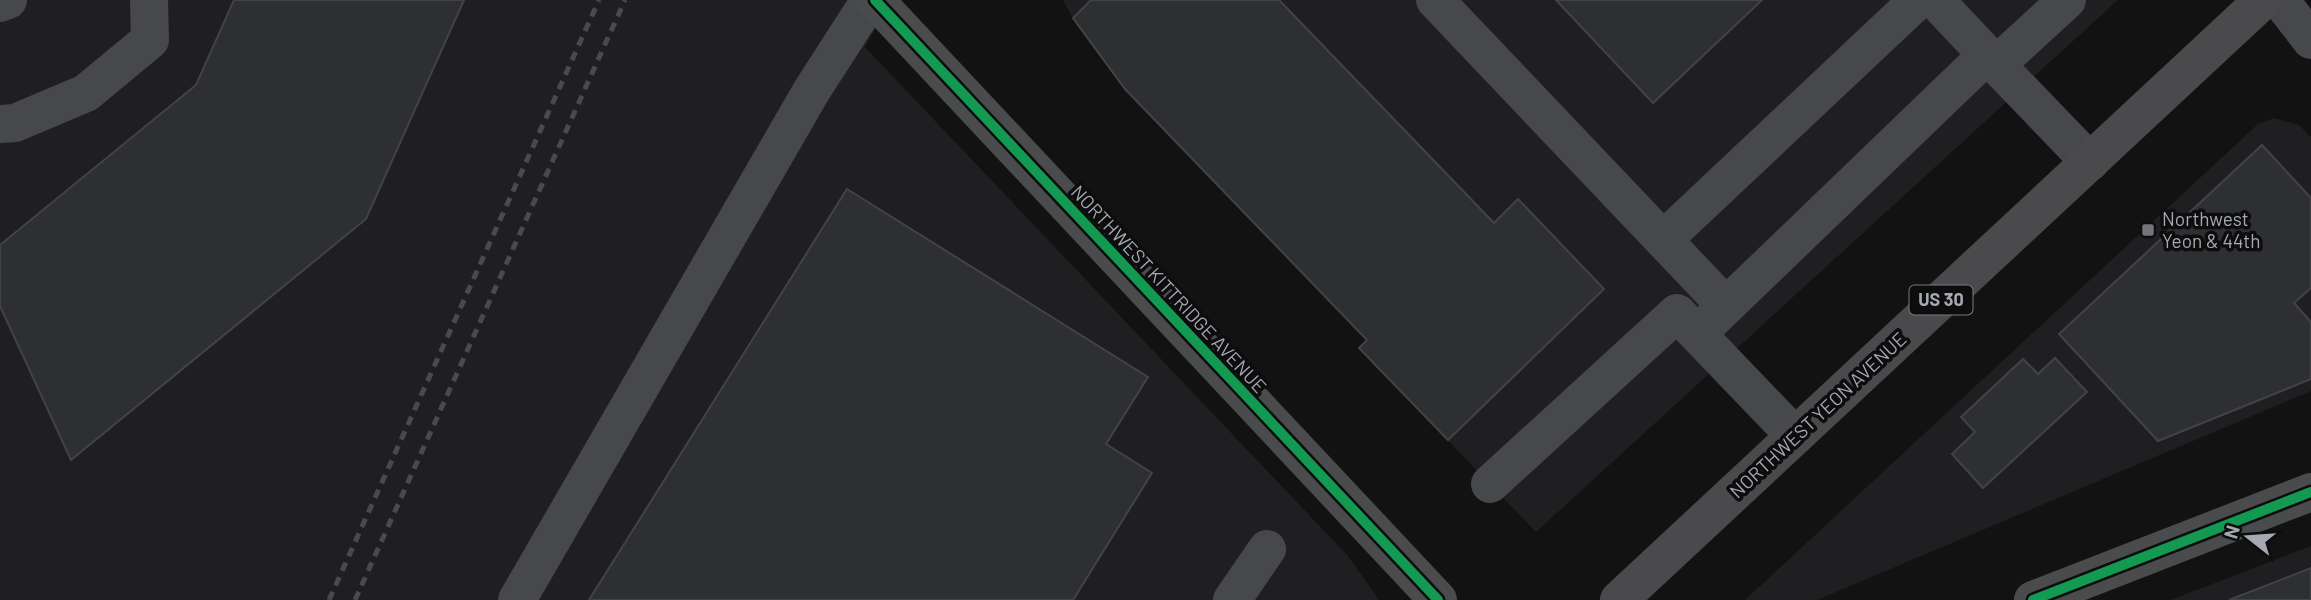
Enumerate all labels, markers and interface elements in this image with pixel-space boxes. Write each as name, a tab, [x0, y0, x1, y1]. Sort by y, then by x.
street label: NORTHWEST KITTRIDGE AVENUE	[1067, 180, 1272, 397]
place label: Northwest Yeon & 44th	[2162, 207, 2261, 252]
marker: Northwest Yeon & 44th	[2140, 222, 2156, 238]
road number: US 30	[1910, 286, 1972, 314]
street label: NORTHWEST YEON AVENUE	[1725, 327, 1911, 502]
north arrow	[2213, 502, 2283, 572]
text: N	[2218, 522, 2244, 541]

